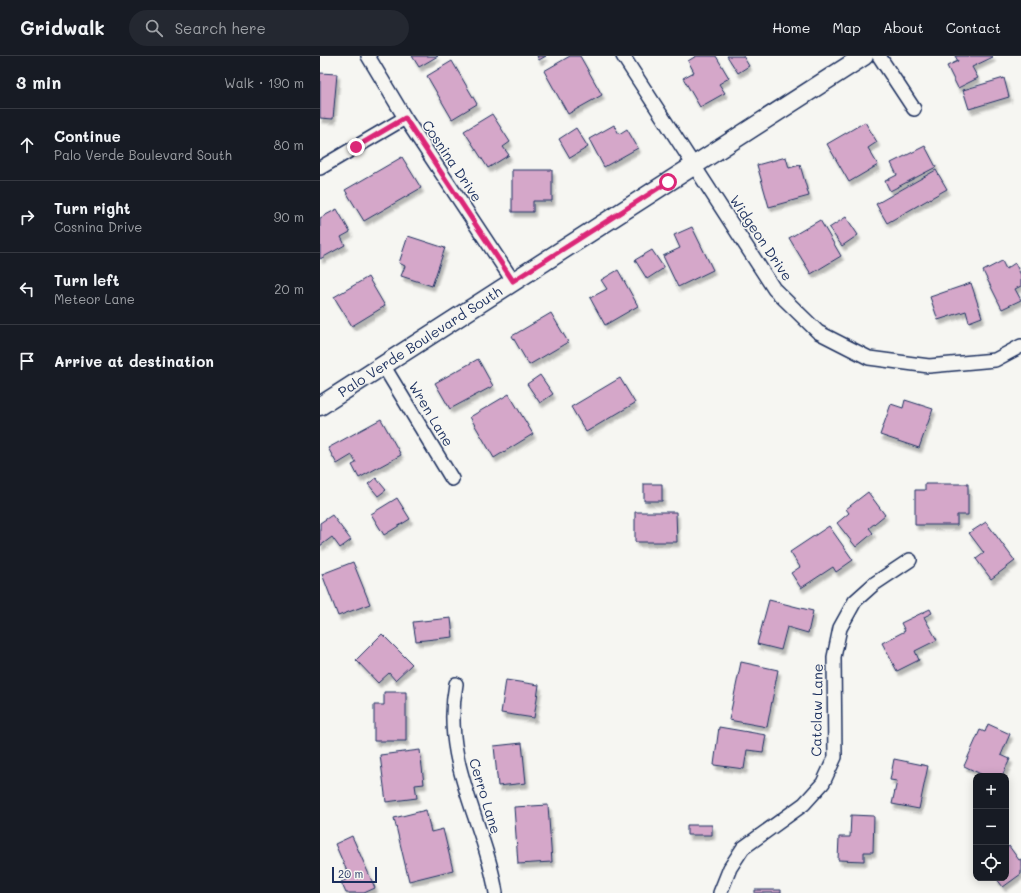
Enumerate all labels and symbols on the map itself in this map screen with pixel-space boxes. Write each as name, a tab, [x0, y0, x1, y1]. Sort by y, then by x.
street label: Cosnina Drive	[418, 116, 487, 205]
route end	[347, 138, 365, 156]
route start	[659, 173, 677, 191]
street label: Widgeon Drive	[726, 191, 797, 284]
street label: Palo Verde Boulevard South	[334, 281, 506, 401]
street label: Wren Lane	[405, 378, 458, 450]
street label: Catclaw Lane	[806, 663, 827, 757]
street label: Cerro Lane	[465, 756, 506, 836]
scale bar	[332, 865, 377, 884]

